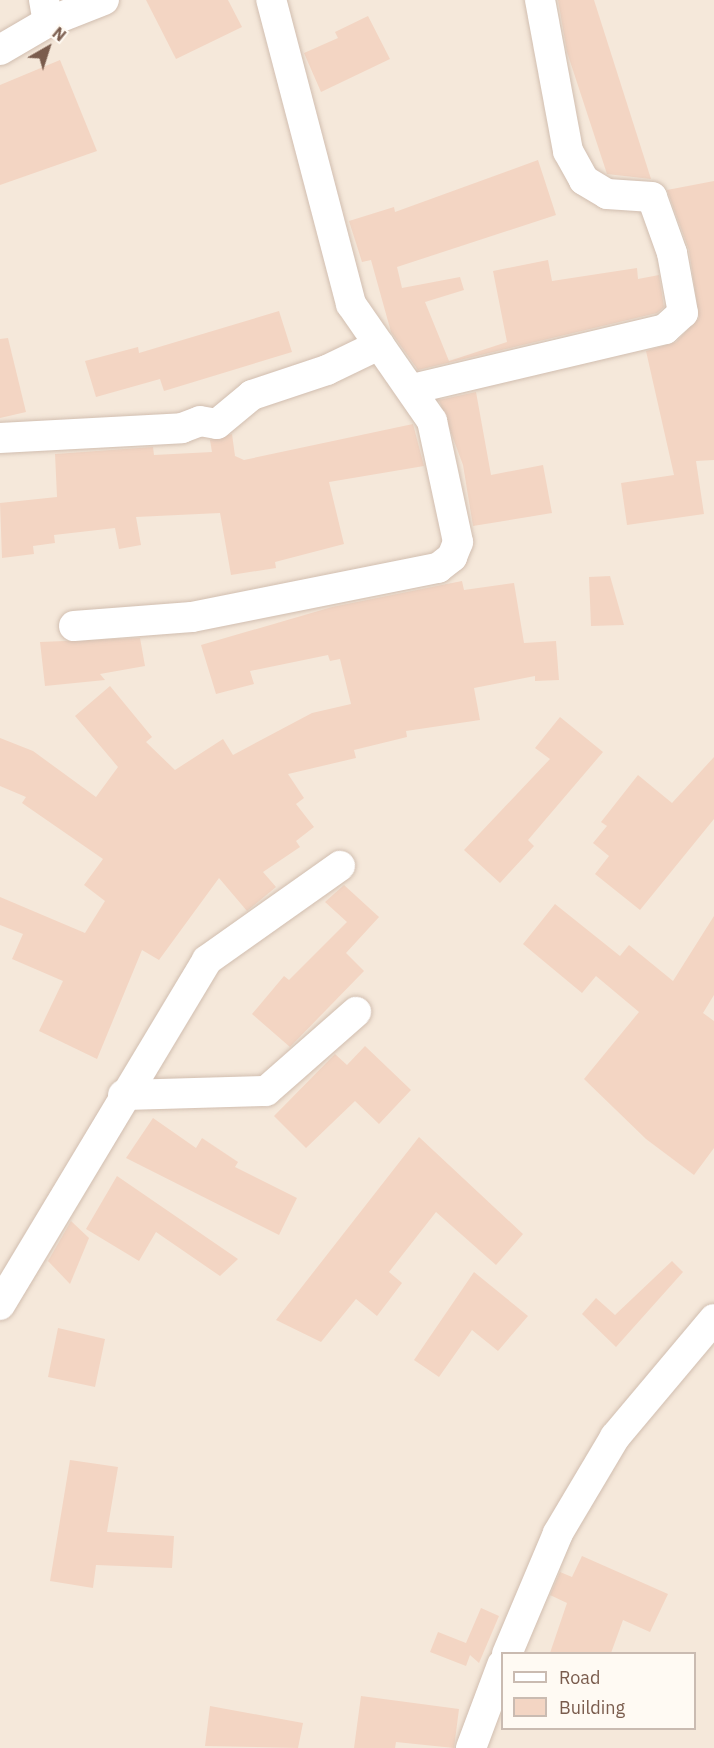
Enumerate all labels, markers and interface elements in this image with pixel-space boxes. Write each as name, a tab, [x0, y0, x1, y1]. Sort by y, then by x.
north arrow	[18, 18, 78, 78]
text: N	[49, 23, 70, 45]
legend	[501, 1652, 696, 1730]
text: Road	[559, 1666, 600, 1689]
text: Building	[559, 1696, 625, 1719]

